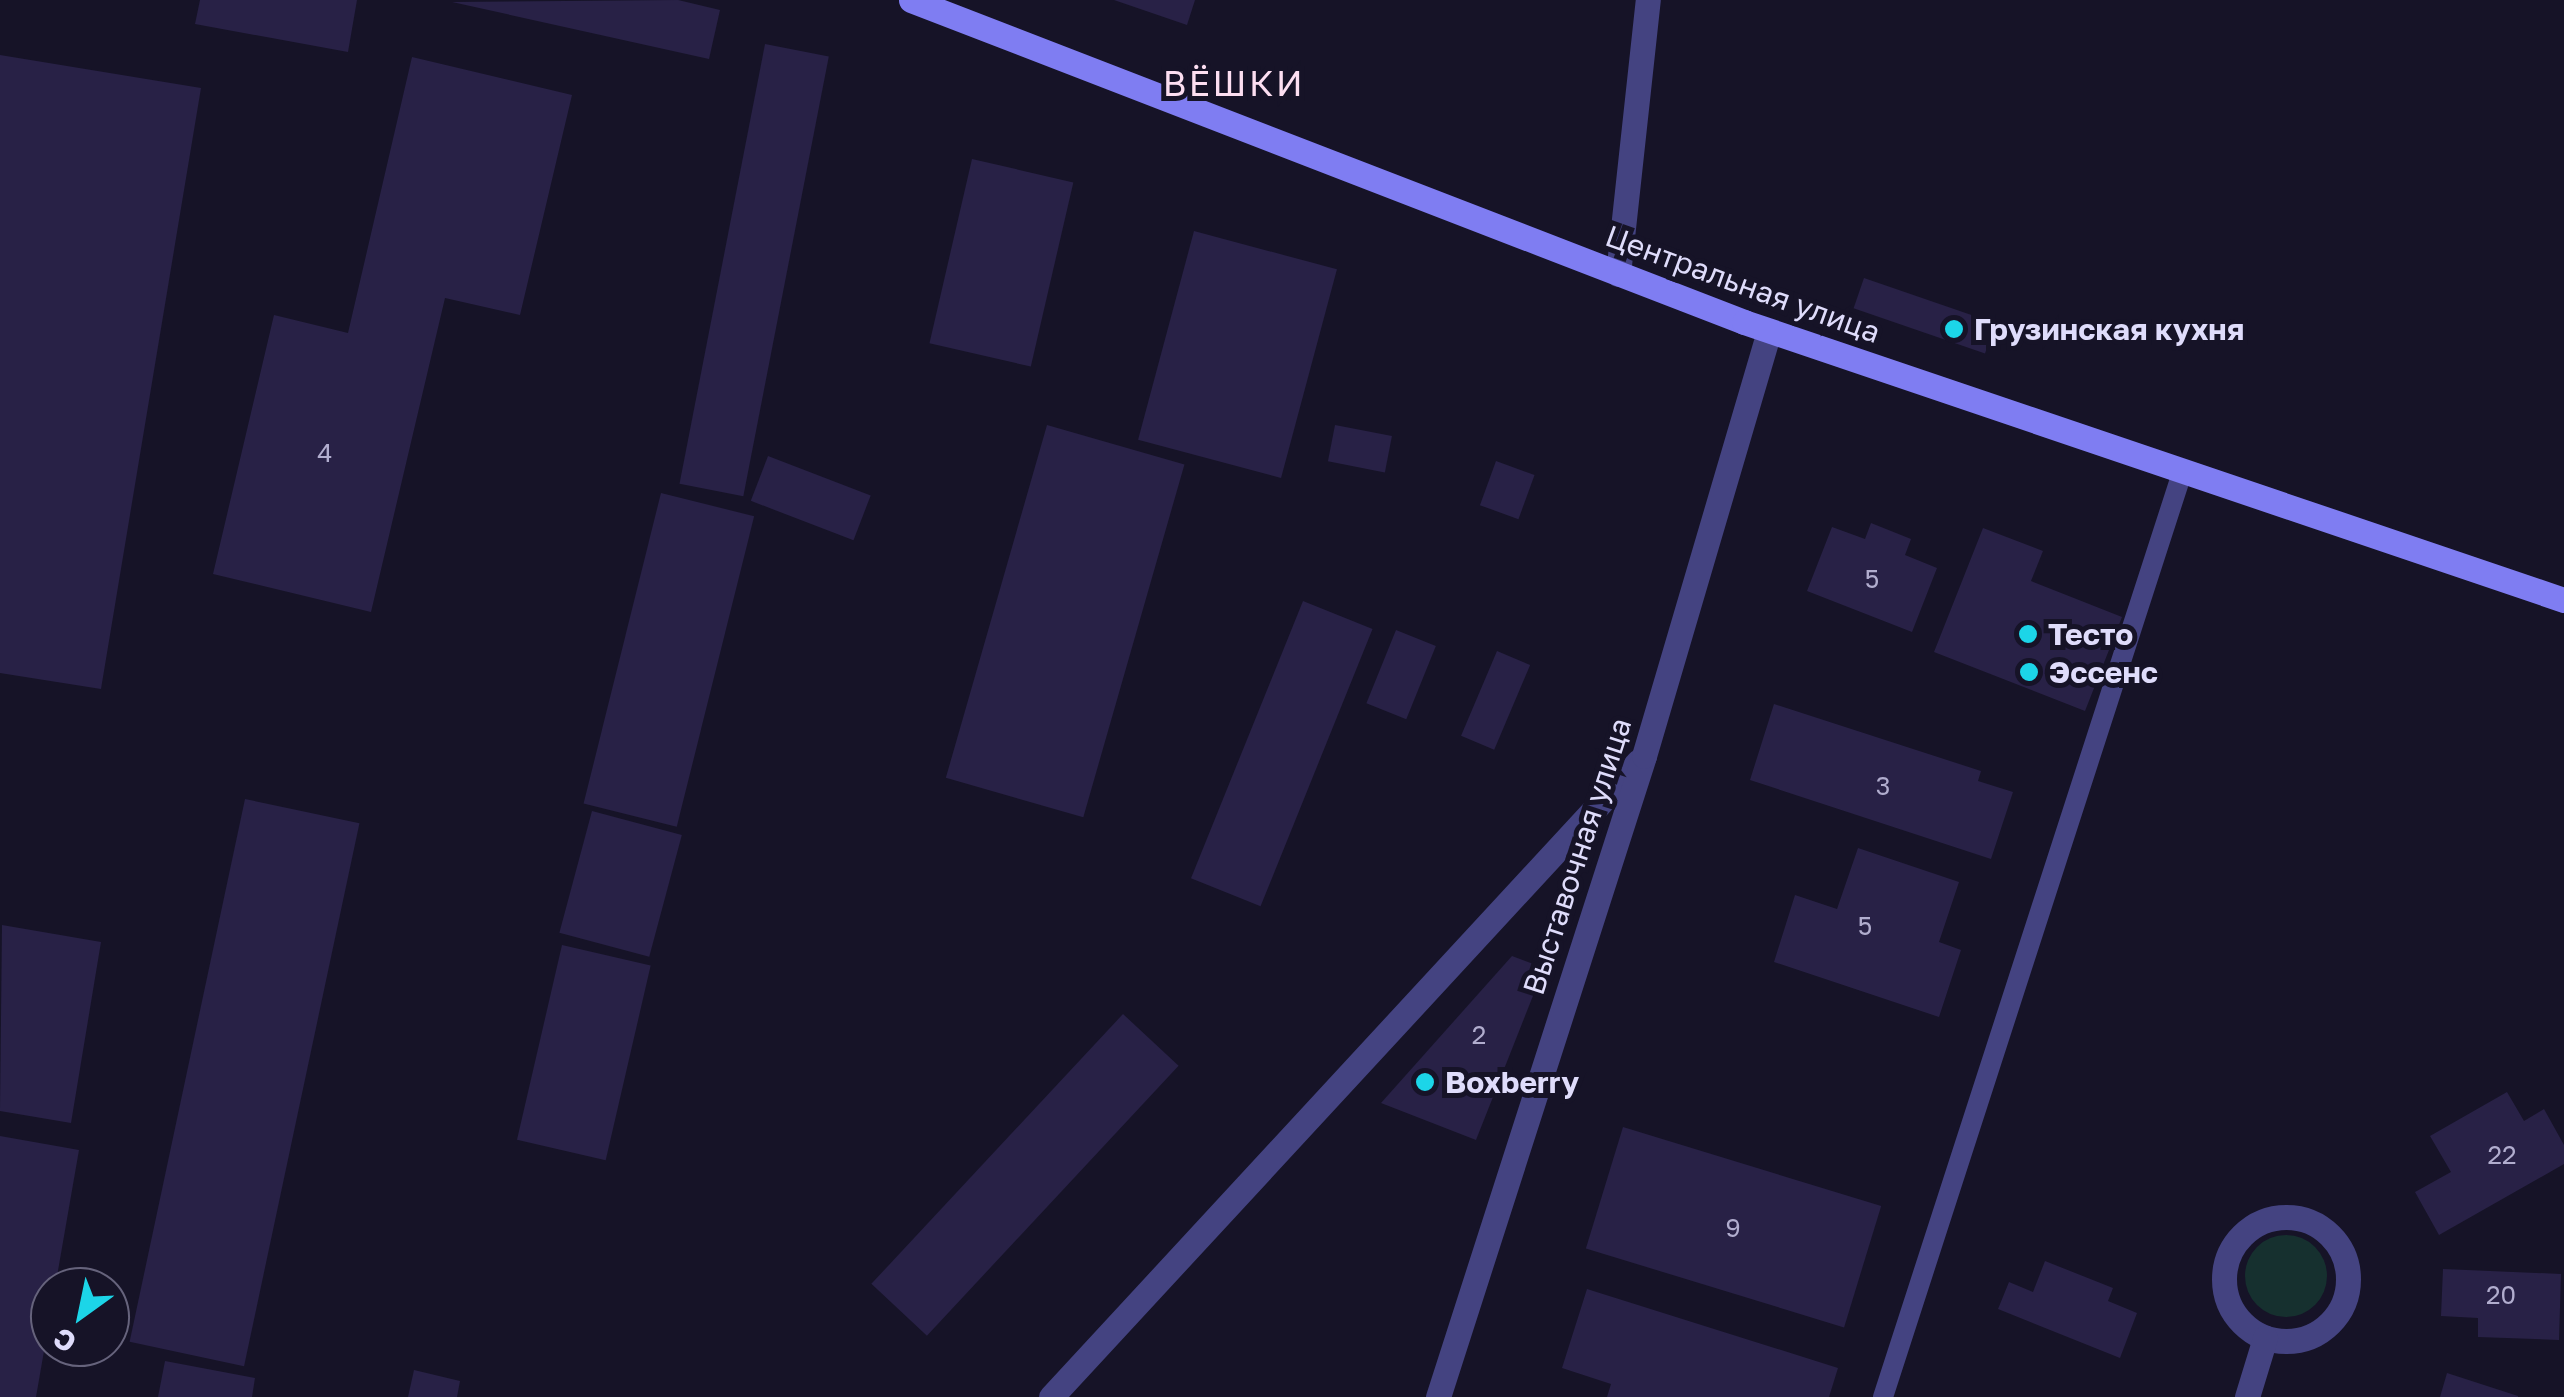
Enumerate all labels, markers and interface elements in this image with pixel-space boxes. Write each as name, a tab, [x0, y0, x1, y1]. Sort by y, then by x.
district label: ВЁШКИ	[1163, 62, 1305, 104]
street label: Центральная улица	[1601, 218, 1885, 350]
place label: Грузинская кухня	[1974, 311, 2244, 347]
marker: Грузинская кухня	[1943, 318, 1965, 340]
house number: 4	[317, 438, 333, 468]
house number: 5	[1865, 564, 1879, 594]
place label: Тесто	[2048, 616, 2133, 652]
marker: Тесто	[2017, 623, 2039, 645]
place label: Эссенс	[2049, 654, 2158, 690]
marker: Эссенс	[2018, 661, 2040, 683]
street label: Выставочная улица	[1515, 713, 1639, 999]
house number: 3	[1876, 771, 1890, 801]
house number: 5	[1858, 911, 1872, 941]
house number: 2	[1472, 1020, 1486, 1050]
place label: Boxberry	[1445, 1064, 1579, 1100]
marker: Boxberry	[1414, 1071, 1436, 1093]
house number: 22	[2488, 1140, 2516, 1170]
house number: 9	[1725, 1213, 1741, 1243]
north arrow	[30, 1267, 130, 1367]
house number: 20	[2486, 1280, 2516, 1310]
text: С	[47, 1322, 82, 1360]

